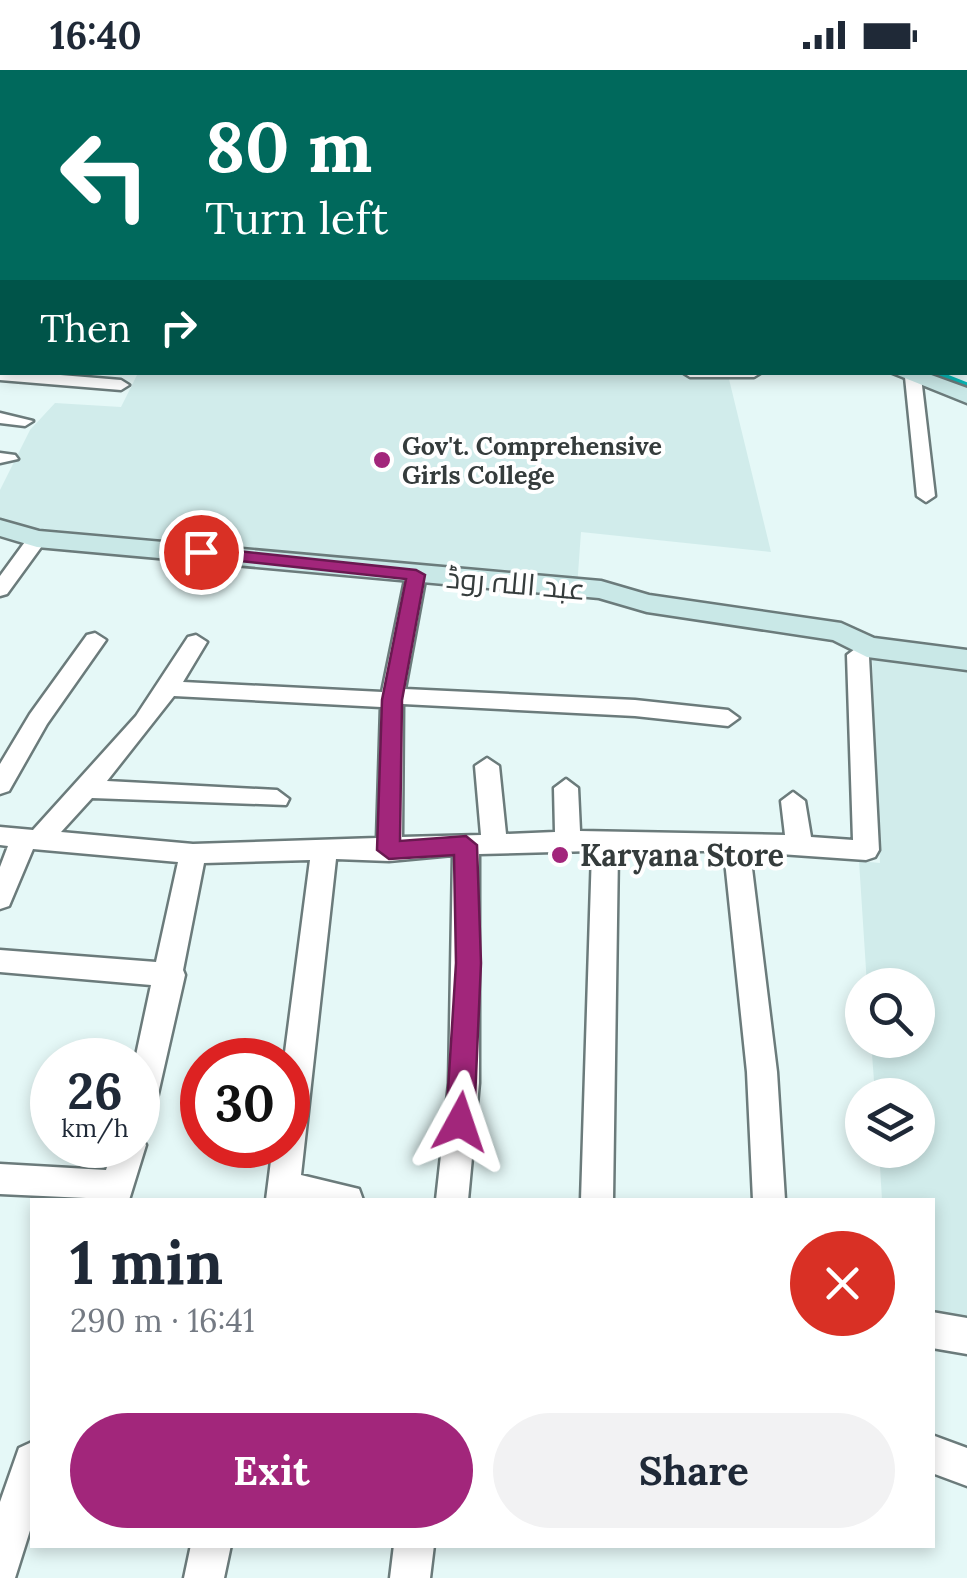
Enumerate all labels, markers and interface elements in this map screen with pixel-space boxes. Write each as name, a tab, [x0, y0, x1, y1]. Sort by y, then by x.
text: 16:40	[50, 11, 142, 59]
text: 80 m	[205, 102, 372, 191]
icon: left	[40, 110, 170, 240]
text: Turn left	[205, 189, 388, 246]
icon: right	[151, 300, 206, 355]
text: Then	[40, 304, 131, 352]
place label: Gov't. Comprehensive Girls College	[402, 430, 662, 491]
marker: Gov't. Comprehensive Girls College	[371, 449, 393, 471]
pin	[159, 510, 244, 595]
icon: arrive	[174, 525, 229, 580]
street label: عبد اللہ روڈ	[445, 558, 587, 608]
place label: Karyana Store	[580, 836, 784, 875]
marker: Karyana Store	[549, 844, 571, 866]
map controls	[845, 968, 935, 1168]
button: search	[845, 968, 935, 1058]
speed limit sign: 30	[180, 1038, 310, 1168]
text: 26	[67, 1059, 123, 1123]
position arrow	[408, 1070, 512, 1174]
button: layers	[845, 1078, 935, 1168]
text: km/h	[61, 1112, 129, 1144]
text: 1 min	[70, 1224, 223, 1300]
button: close	[790, 1231, 895, 1336]
text: 290 m · 16:41	[70, 1300, 255, 1341]
button: Exit	[70, 1413, 473, 1528]
button: Share	[493, 1413, 895, 1528]

